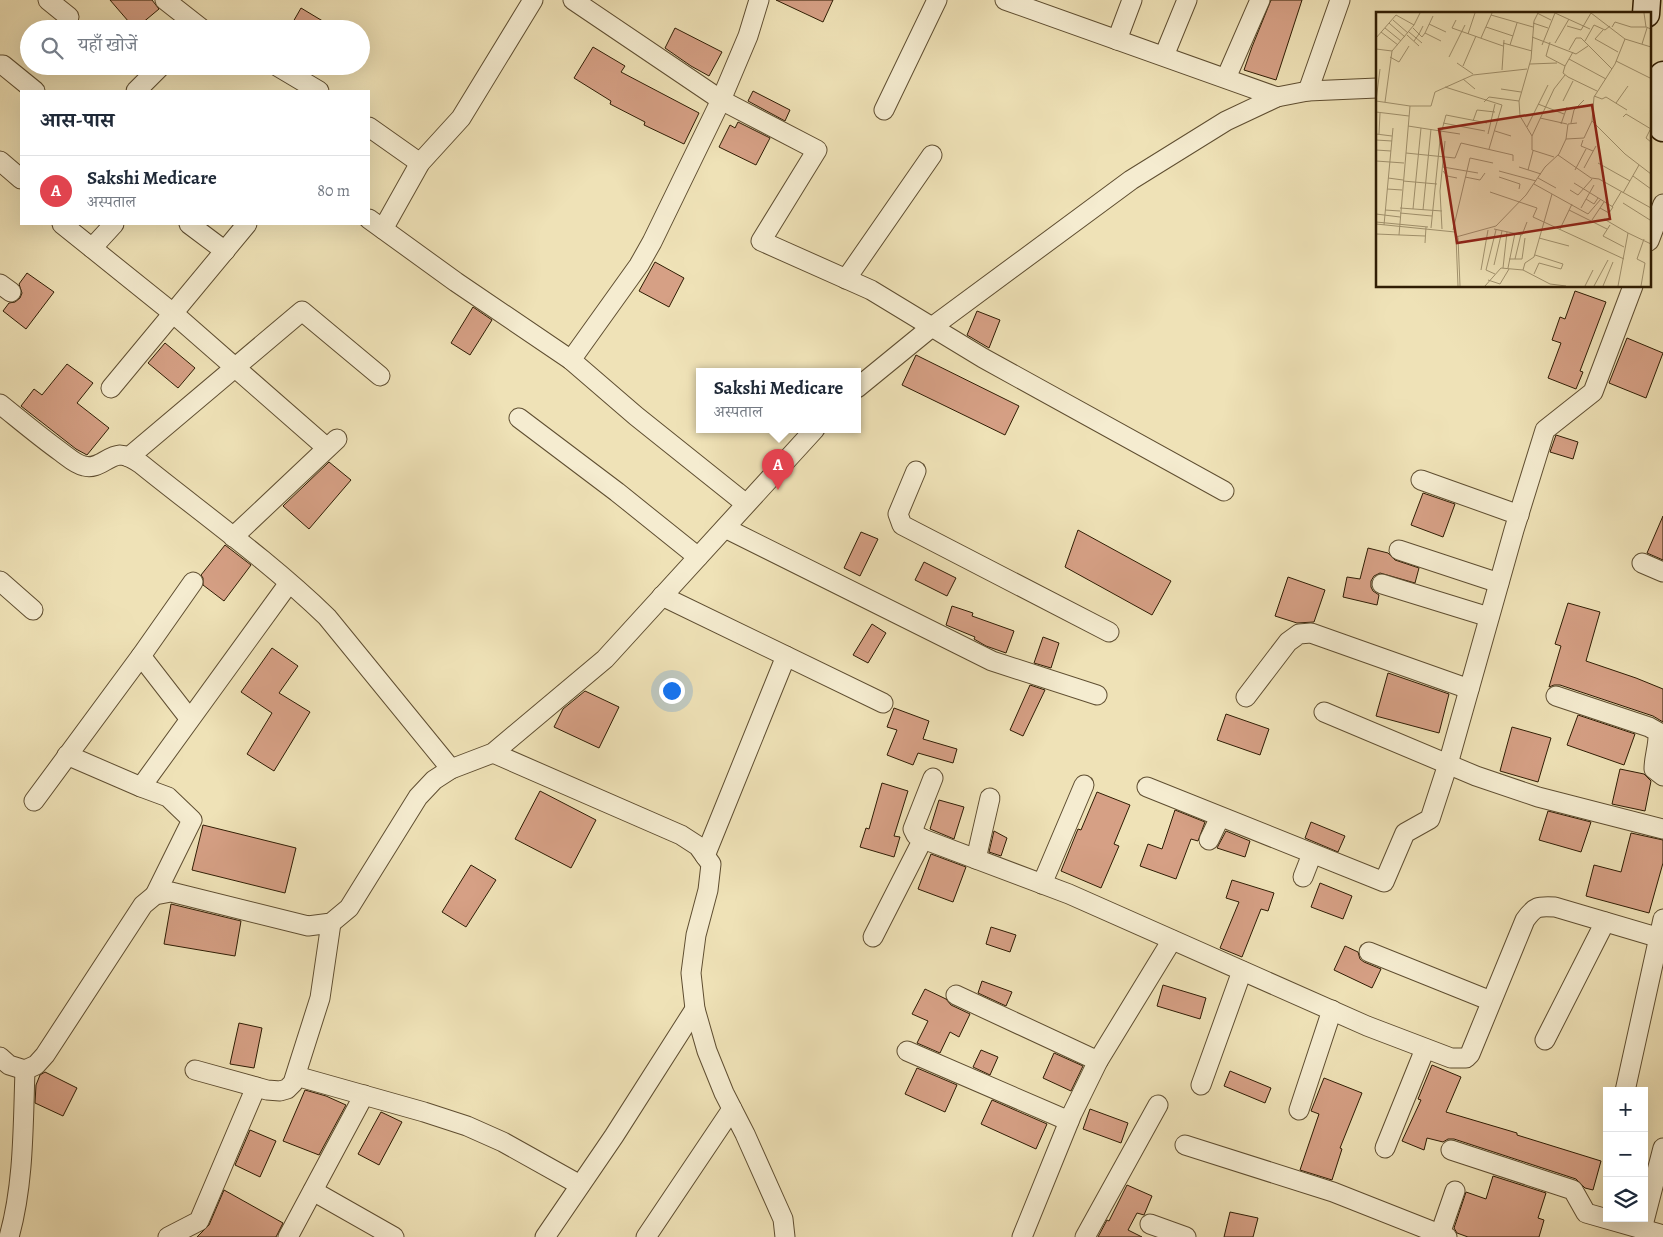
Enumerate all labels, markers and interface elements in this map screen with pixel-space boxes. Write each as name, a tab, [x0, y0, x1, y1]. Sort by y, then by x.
inset map	[1376, 12, 1650, 288]
search box	[20, 20, 370, 75]
text: यहाँ खोजें	[78, 32, 137, 58]
icon: search	[38, 34, 66, 62]
text: आस-पास	[40, 106, 114, 134]
text: Sakshi Medicare	[87, 165, 217, 191]
text: A	[51, 180, 61, 202]
text: 80 m	[317, 180, 350, 202]
text: अस्पताल	[87, 191, 136, 213]
popup	[696, 368, 861, 433]
text: Sakshi Medicare	[714, 375, 843, 401]
text: अस्पताल	[714, 401, 762, 423]
pin: A	[762, 449, 794, 490]
your location	[659, 678, 685, 704]
map controls	[1603, 1087, 1648, 1222]
button: +	[1603, 1087, 1648, 1132]
button: −	[1603, 1132, 1648, 1177]
button: layers	[1603, 1177, 1648, 1222]

